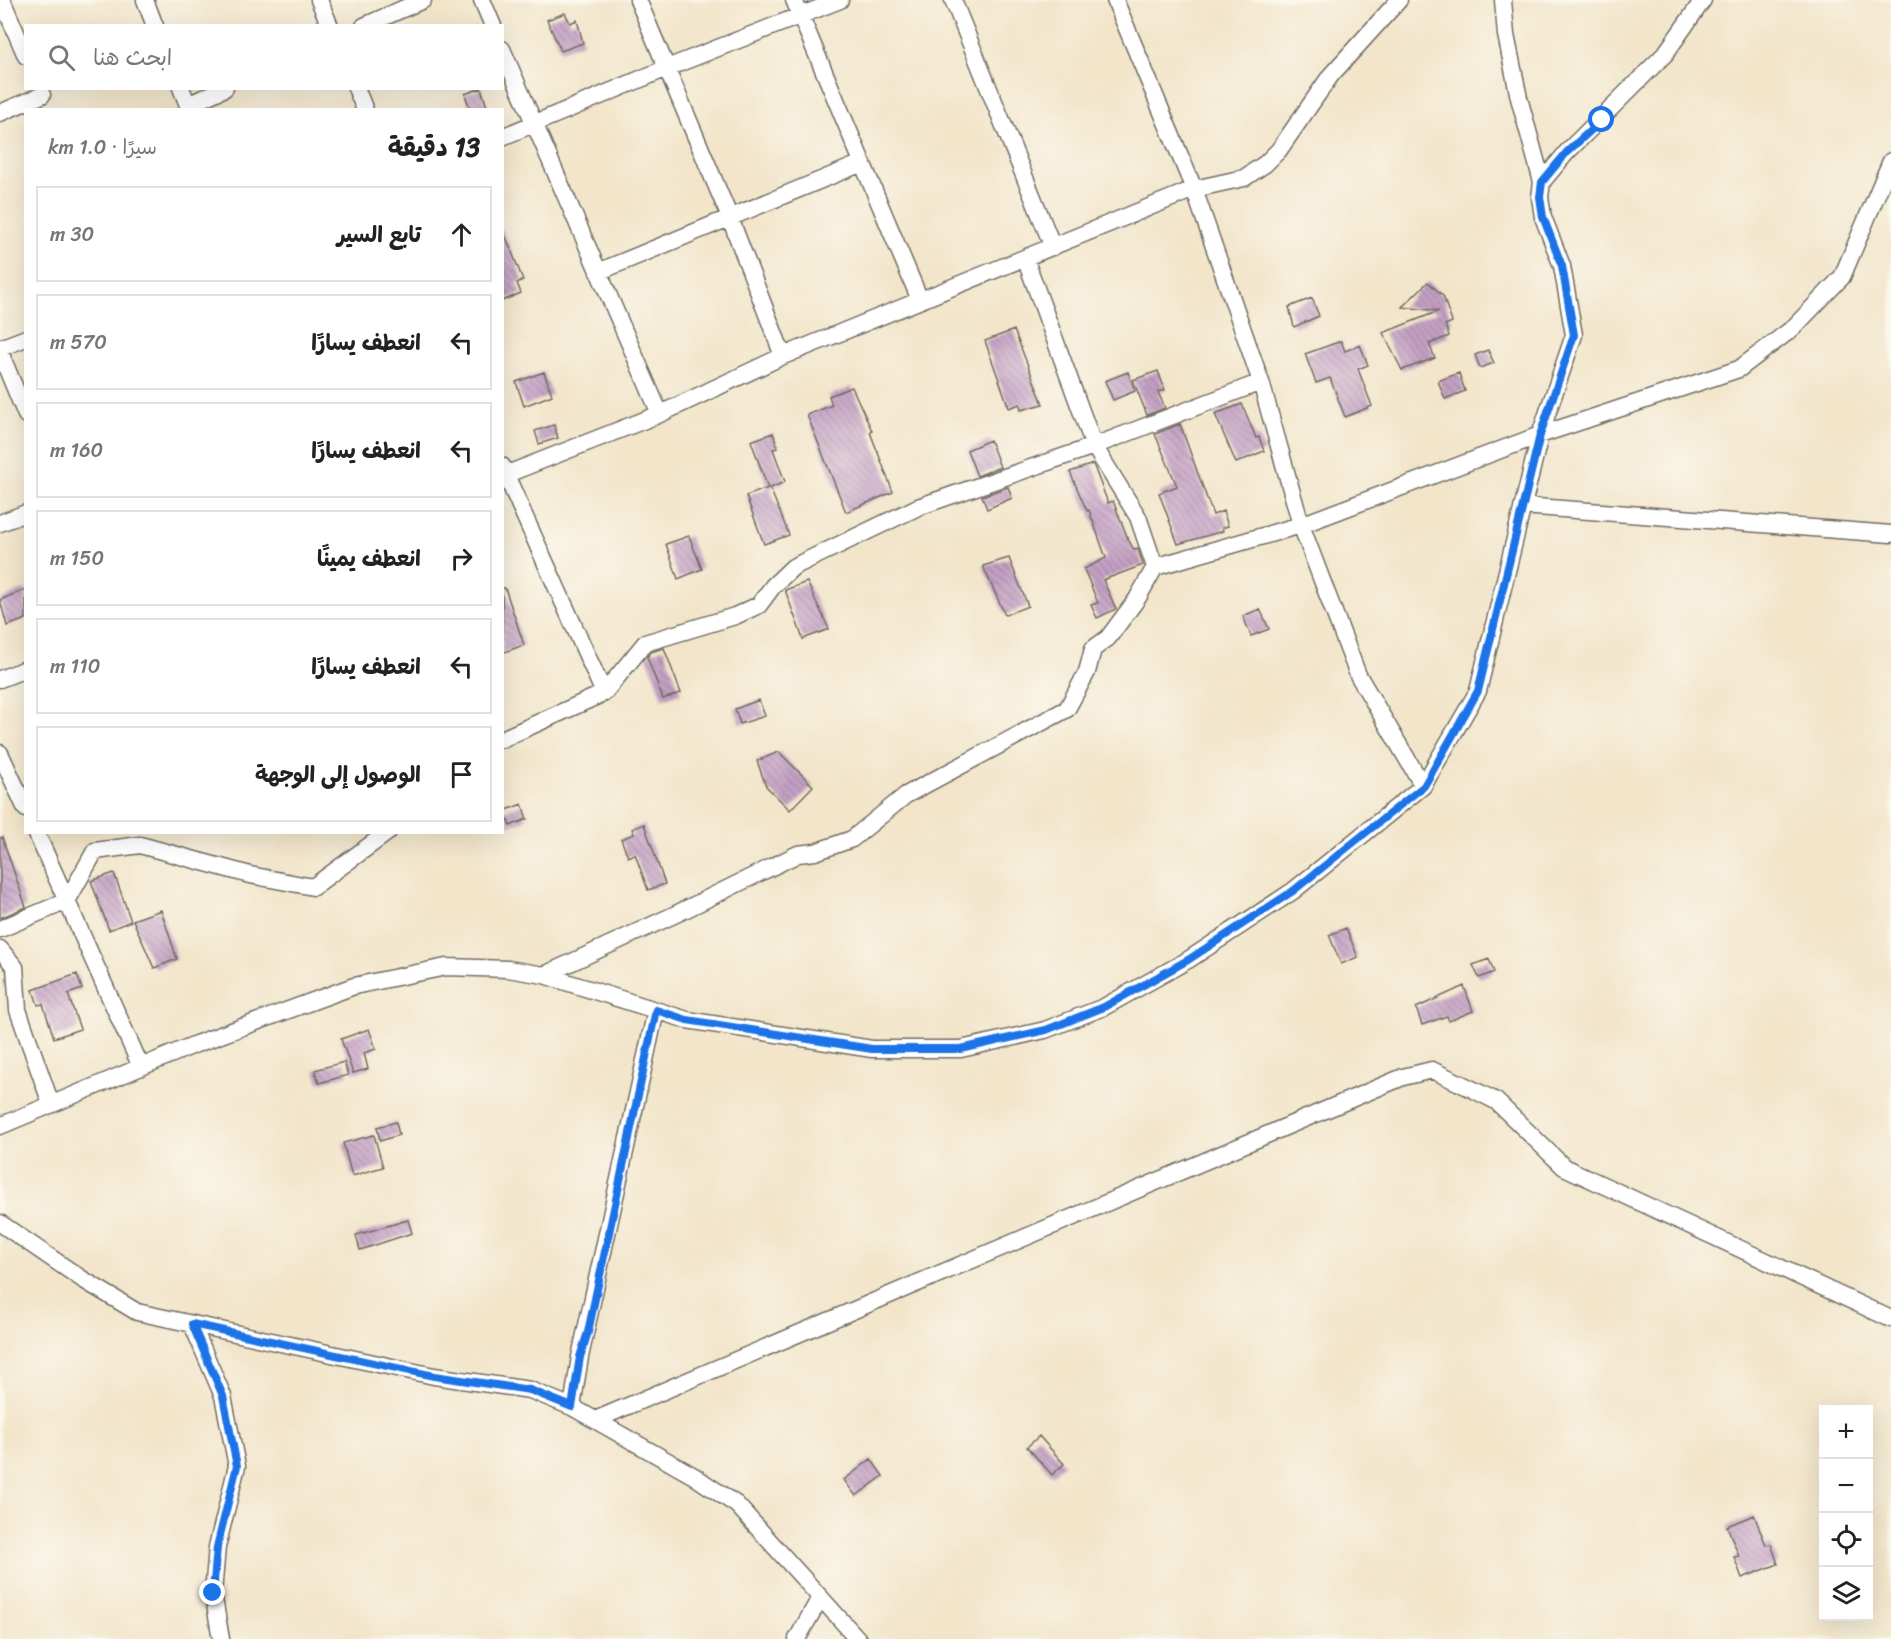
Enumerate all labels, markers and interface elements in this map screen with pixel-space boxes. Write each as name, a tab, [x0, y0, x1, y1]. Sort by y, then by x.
search box	[24, 24, 504, 90]
text: ابحث هنا	[93, 38, 172, 77]
icon: search	[45, 41, 78, 74]
route start	[1588, 106, 1614, 132]
text: 13 دقيقة	[388, 124, 480, 170]
text: سيرًا · 1.0 km	[48, 130, 157, 165]
text: تابع السير	[337, 215, 421, 254]
text: 30 m	[50, 217, 94, 252]
icon: ahead	[445, 218, 478, 251]
text: انعطف يسارًا	[311, 323, 421, 362]
text: 570 m	[50, 325, 107, 360]
icon: left	[445, 326, 478, 359]
text: انعطف يسارًا	[311, 431, 421, 470]
text: 160 m	[50, 433, 103, 468]
icon: left	[445, 434, 478, 467]
text: انعطف يمينًا	[317, 539, 421, 578]
text: 150 m	[50, 541, 104, 576]
icon: right	[445, 542, 478, 575]
text: انعطف يسارًا	[311, 647, 421, 686]
text: 110 m	[50, 649, 100, 684]
icon: left	[445, 650, 478, 683]
text: الوصول إلى الوجهة	[255, 755, 421, 794]
icon: arrive	[445, 758, 478, 791]
map controls	[1819, 1405, 1873, 1621]
button: +	[1819, 1405, 1873, 1459]
button: −	[1819, 1459, 1873, 1513]
button: locate	[1819, 1513, 1873, 1567]
button: layers	[1819, 1567, 1873, 1621]
route end	[199, 1579, 225, 1605]

